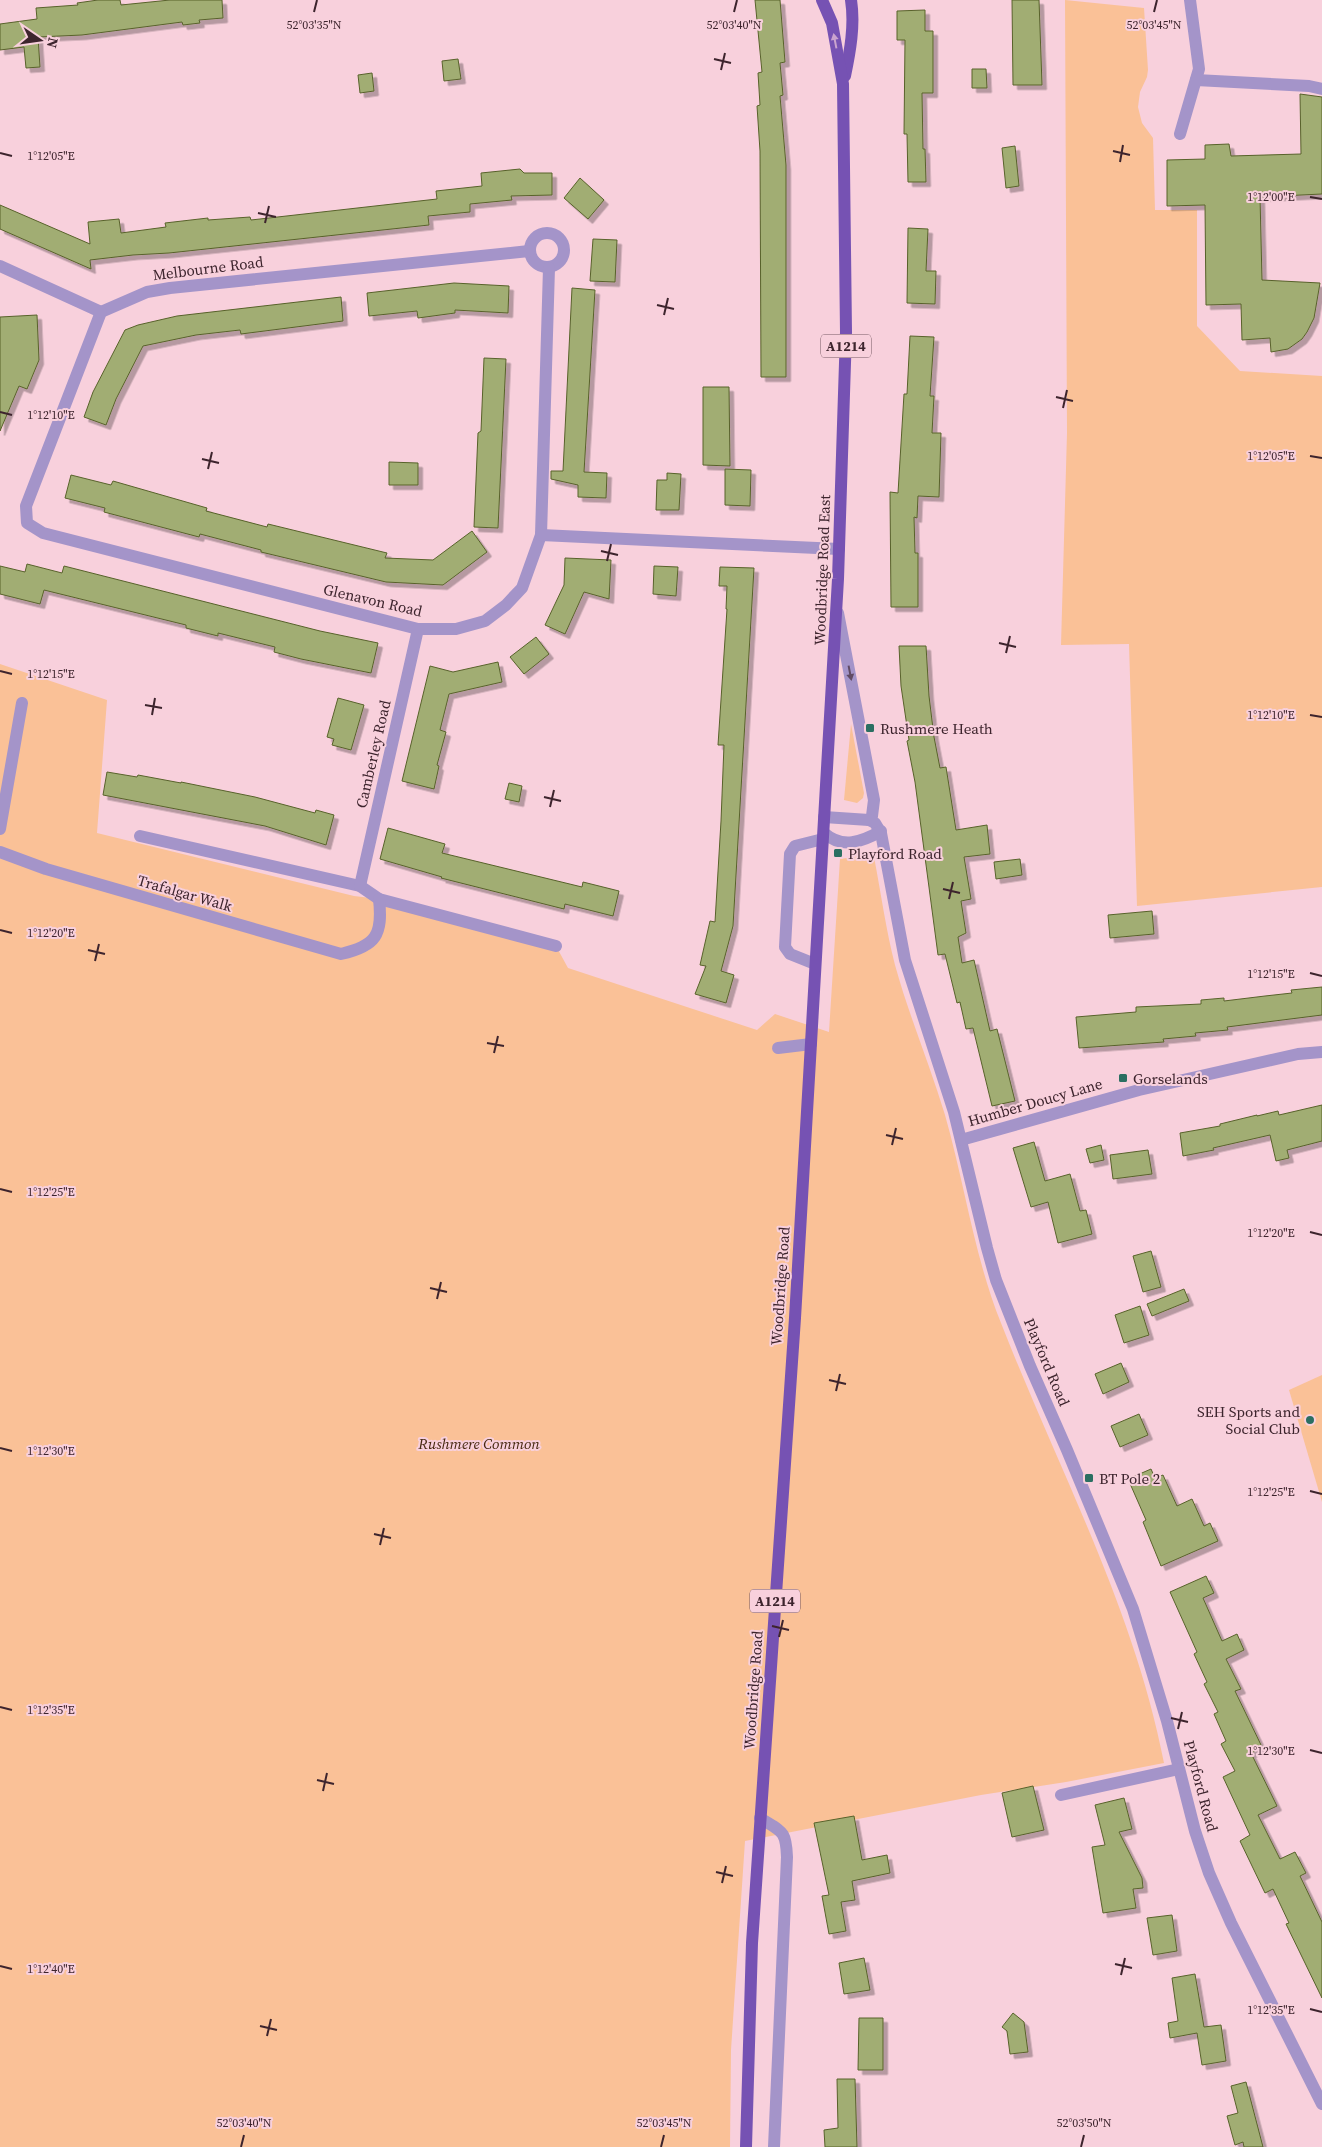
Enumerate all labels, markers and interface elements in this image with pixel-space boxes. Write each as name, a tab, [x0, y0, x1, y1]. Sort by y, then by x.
north arrow	[15, 15, 65, 65]
text: 52°03'35"N	[286, 17, 342, 33]
text: 52°03'40"N	[706, 17, 762, 33]
text: 52°03'45"N	[1126, 17, 1182, 33]
one-way arrow	[831, 33, 839, 49]
text: N	[42, 36, 64, 50]
text: 1°12'05"E	[27, 148, 75, 164]
text: 1°12'00"E	[1247, 189, 1295, 205]
street label: Melbourne Road	[152, 251, 265, 285]
road number: A1214	[821, 334, 871, 358]
text: 1°12'10"E	[27, 407, 75, 423]
text: 1°12'05"E	[1247, 448, 1295, 464]
street label: Woodbridge Road East	[809, 494, 835, 646]
street label: Glenavon Road	[321, 578, 425, 622]
one-way arrow	[846, 665, 854, 681]
text: 1°12'15"E	[27, 666, 75, 682]
street label: Camberley Road	[350, 697, 396, 810]
text: 1°12'10"E	[1247, 707, 1295, 723]
place label: Rushmere Heath	[880, 718, 993, 739]
marker: Rushmere Heath	[864, 722, 876, 734]
place label: Playford Road	[848, 843, 942, 864]
marker: Playford Road	[832, 847, 844, 859]
street label: Trafalgar Walk	[135, 869, 236, 917]
text: 1°12'20"E	[27, 925, 75, 941]
text: 1°12'15"E	[1247, 966, 1295, 982]
place label: Gorselands	[1133, 1068, 1208, 1089]
marker: Gorselands	[1117, 1072, 1129, 1084]
street label: Humber Doucy Lane	[965, 1073, 1105, 1131]
text: 1°12'25"E	[27, 1184, 75, 1200]
street label: Woodbridge Road	[765, 1225, 795, 1346]
text: 1°12'20"E	[1247, 1225, 1295, 1241]
street label: Playford Road	[1019, 1315, 1075, 1410]
place label: SEH Sports and Social Club	[1197, 1401, 1300, 1439]
marker: SEH Sports and Social Club	[1304, 1414, 1316, 1426]
park label: Rushmere Common	[417, 1433, 540, 1454]
text: 1°12'30"E	[27, 1443, 75, 1459]
place label: BT Pole 2	[1099, 1468, 1160, 1489]
marker: BT Pole 2	[1083, 1472, 1095, 1484]
text: 1°12'25"E	[1247, 1484, 1295, 1500]
road number: A1214	[750, 1590, 800, 1612]
street label: Woodbridge Road	[738, 1629, 768, 1750]
text: 1°12'35"E	[27, 1702, 75, 1718]
street label: Playford Road	[1179, 1738, 1223, 1835]
text: 1°12'30"E	[1247, 1743, 1295, 1759]
text: 1°12'40"E	[27, 1961, 75, 1977]
text: 1°12'35"E	[1247, 2002, 1295, 2018]
text: 52°03'40"N	[216, 2115, 272, 2131]
text: 52°03'45"N	[636, 2115, 692, 2131]
text: 52°03'50"N	[1056, 2115, 1112, 2131]

